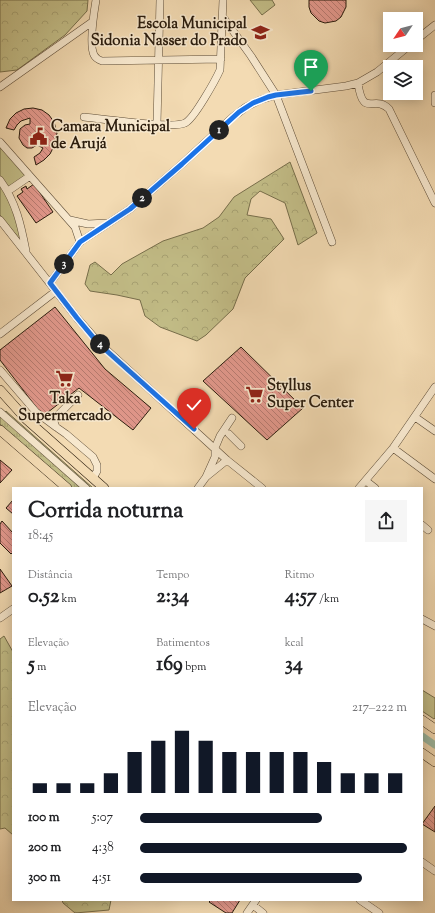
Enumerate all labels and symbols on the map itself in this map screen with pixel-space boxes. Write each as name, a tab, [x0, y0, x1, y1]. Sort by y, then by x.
north arrow	[383, 12, 423, 52]
place label: Escola Municipal Sidonia Nasser do Prado	[91, 14, 248, 52]
school or university icon: Escola Municipal Sidonia Nasser do Prado	[250, 23, 270, 43]
pin	[294, 50, 328, 91]
place label: Camara Municipal de Arujá	[51, 117, 171, 155]
pin: 1	[209, 120, 229, 140]
public building icon: Camara Municipal de Arujá	[28, 126, 48, 146]
pin: 2	[132, 188, 152, 208]
pin: 3	[54, 254, 74, 274]
pin: 4	[90, 334, 110, 354]
supermarket icon: Taka Supermercado	[55, 368, 75, 388]
place label: Styllus Super Center	[267, 376, 354, 414]
supermarket icon: Styllus Super Center	[244, 385, 264, 405]
pin	[177, 388, 211, 429]
place label: Taka Supermercado	[18, 389, 112, 427]

